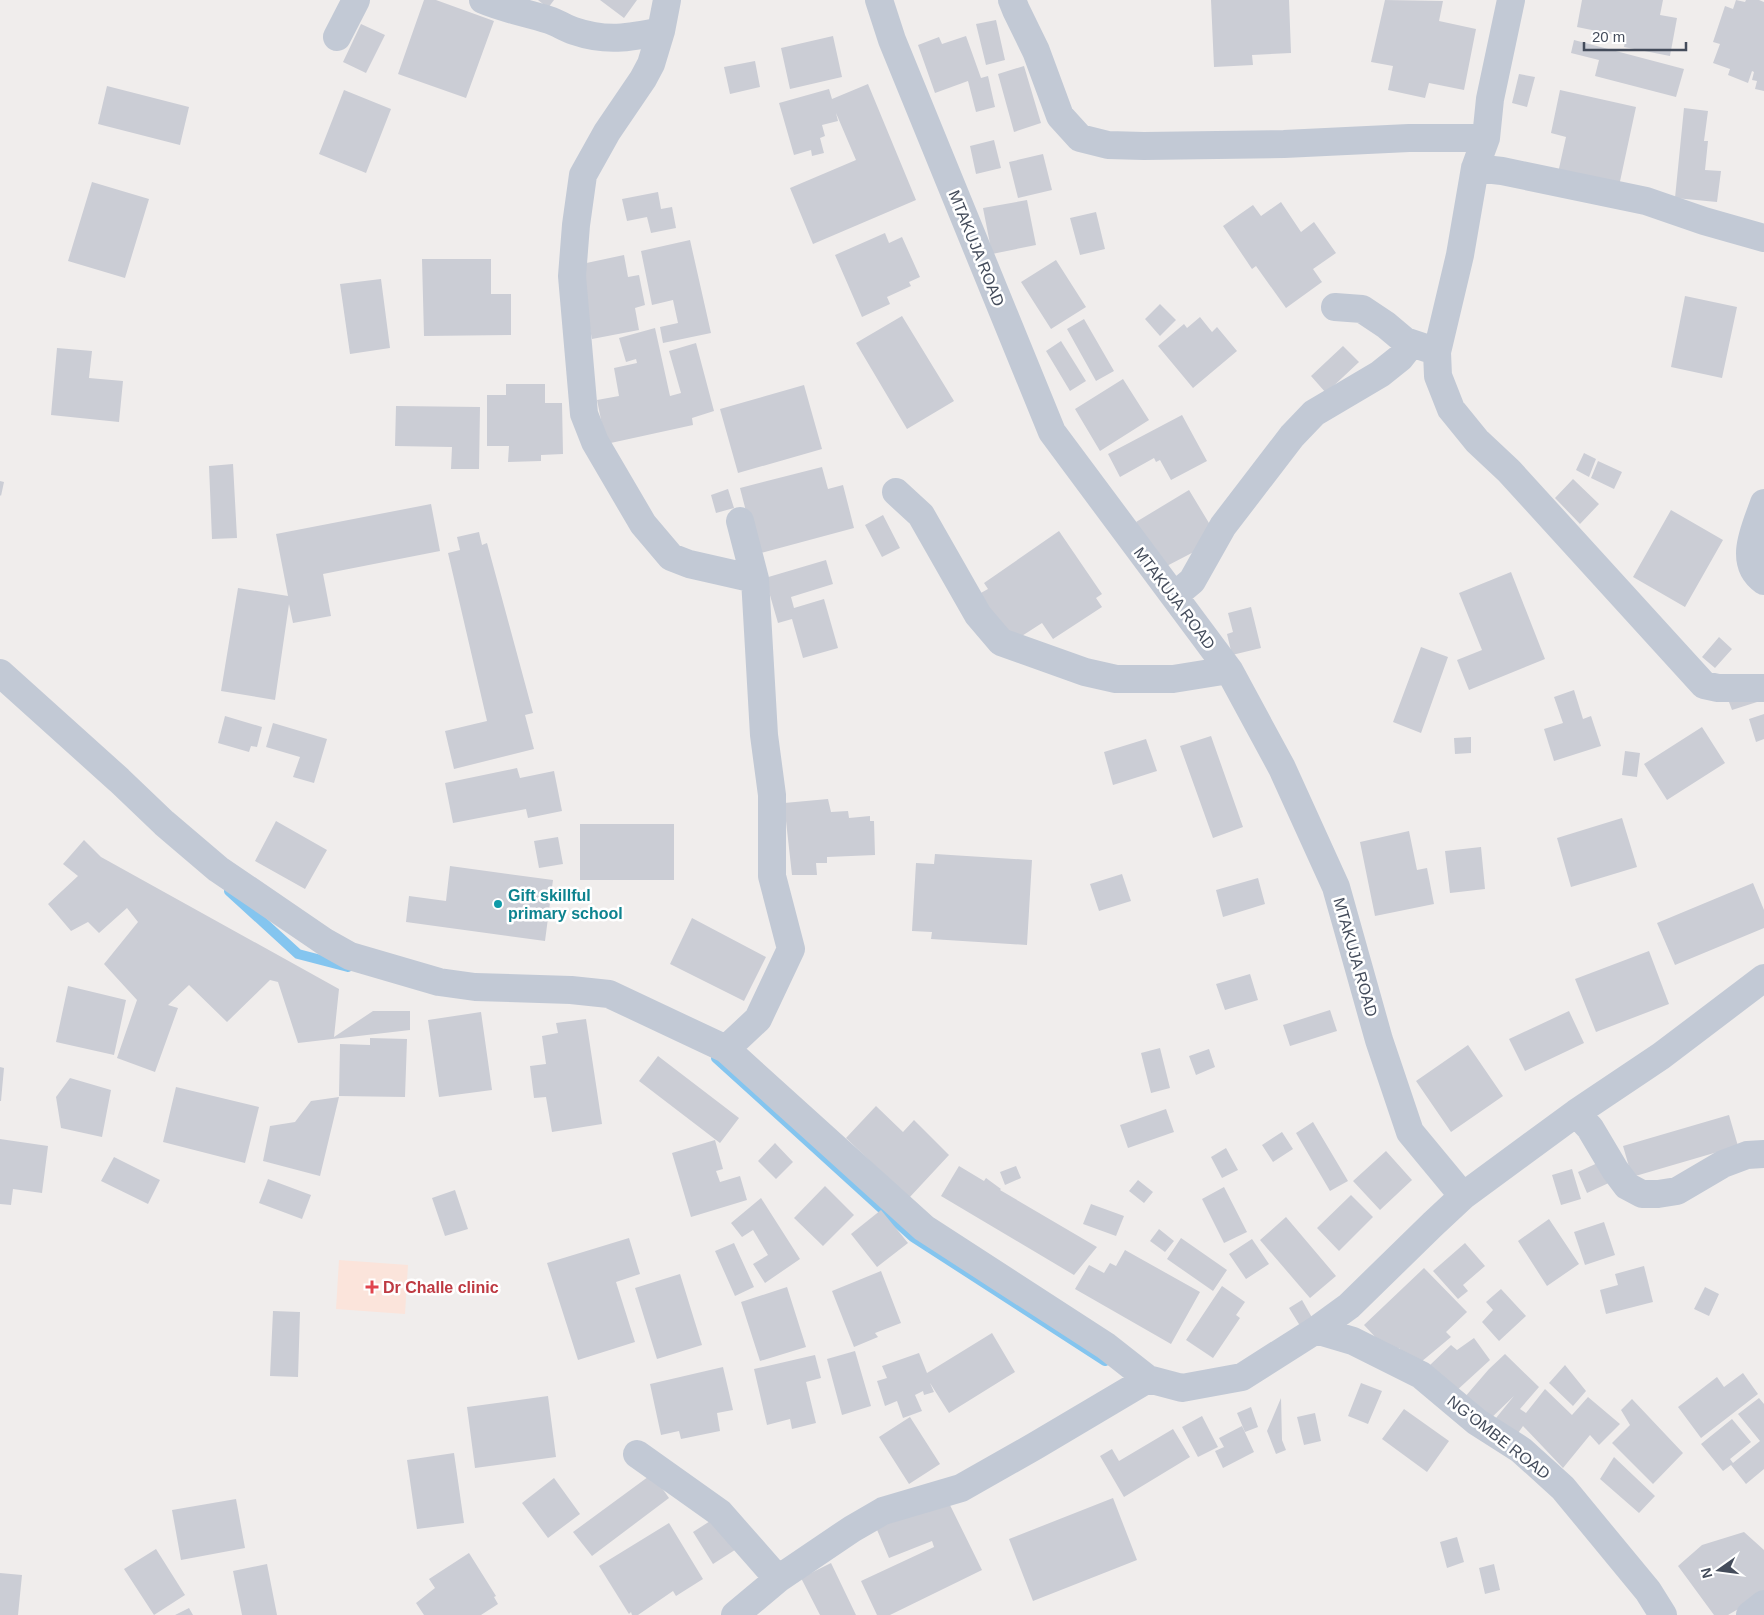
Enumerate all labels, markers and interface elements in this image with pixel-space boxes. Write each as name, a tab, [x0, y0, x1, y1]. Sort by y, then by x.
scale bar	[1584, 20, 1686, 52]
text: 20 m	[1592, 28, 1625, 45]
street label: MTAKUJA ROAD	[946, 188, 1008, 309]
street label: MTAKUJA ROAD	[1131, 544, 1218, 653]
place label: Gift skillful primary school	[508, 887, 623, 922]
street label: MTAKUJA ROAD	[1330, 896, 1381, 1019]
marker: Gift skillful primary school	[492, 898, 504, 910]
place label: Dr Challe clinic	[383, 1279, 499, 1296]
marker: Dr Challe clinic	[365, 1280, 379, 1294]
street label: NG'OMBE ROAD	[1444, 1392, 1553, 1483]
north arrow	[1694, 1545, 1744, 1595]
text: N	[1697, 1566, 1715, 1580]

